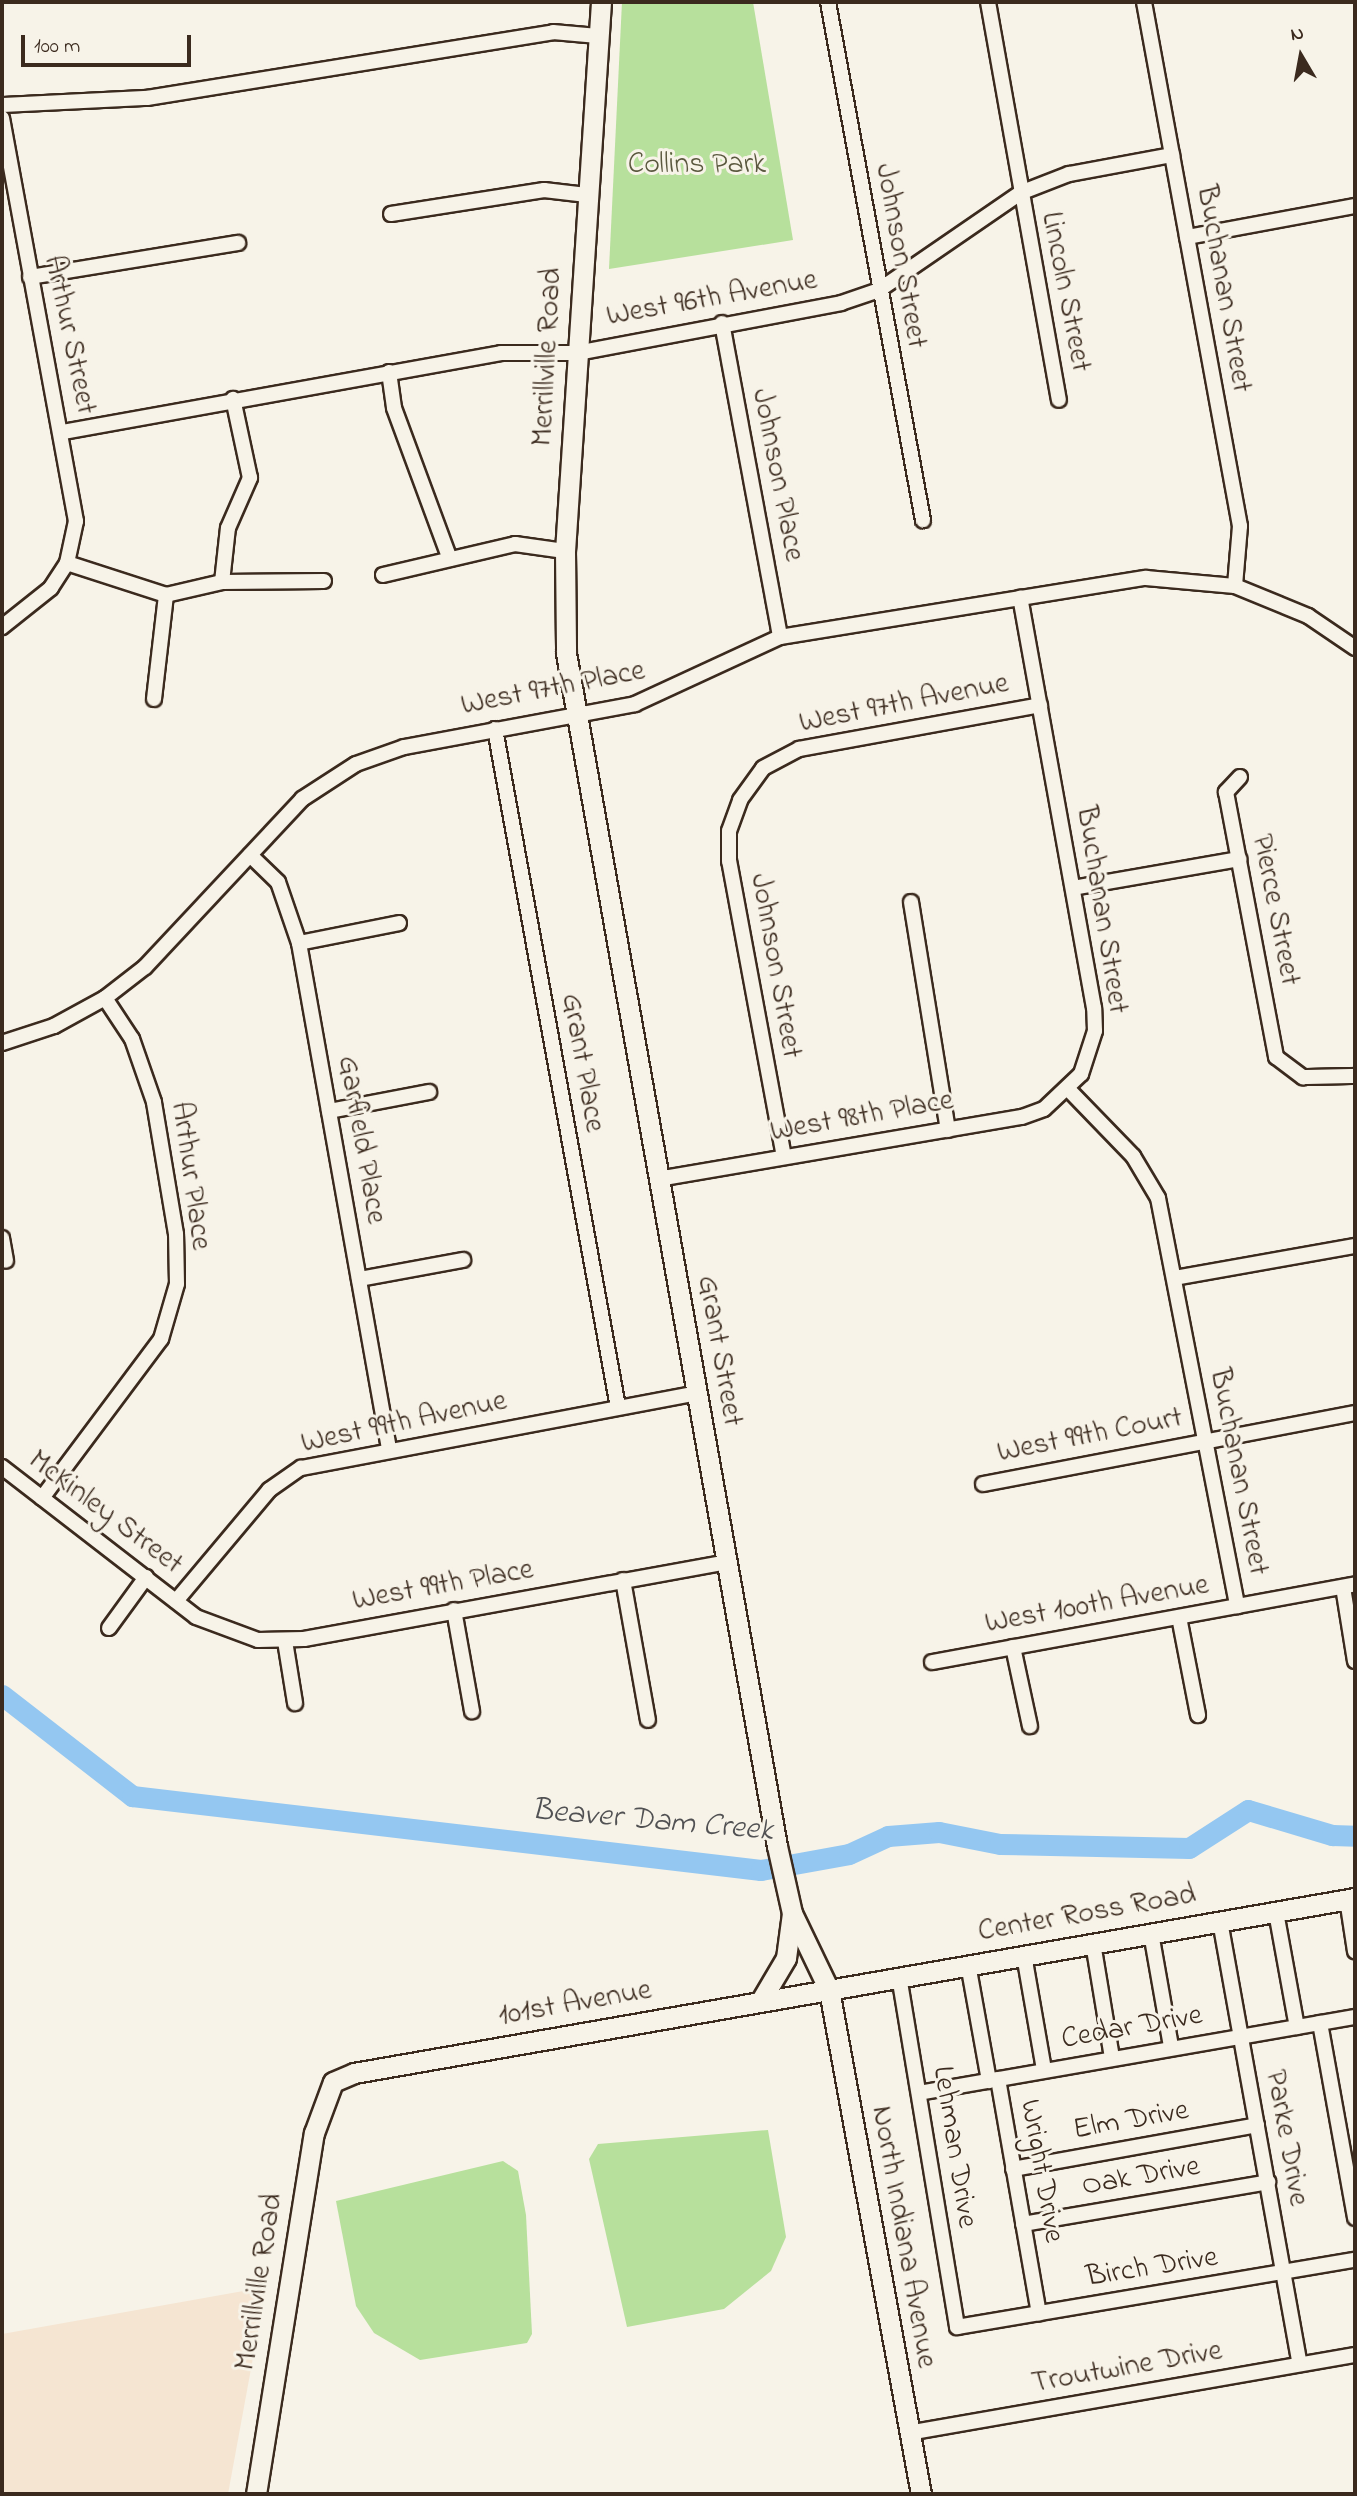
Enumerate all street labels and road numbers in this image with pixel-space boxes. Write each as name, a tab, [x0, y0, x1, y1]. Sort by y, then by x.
street label: Johnson Street	[866, 161, 934, 351]
street label: Buchanan Street	[1187, 183, 1259, 395]
street label: Lincoln Street	[1032, 209, 1098, 375]
street label: Arthur Street	[35, 252, 103, 418]
street label: West 96th Avenue	[604, 263, 820, 335]
street label: Merrillville Road	[525, 267, 571, 447]
street label: Johnson Place	[743, 386, 811, 564]
street label: West 97th Place	[458, 654, 648, 724]
street label: West 97th Avenue	[796, 666, 1012, 742]
street label: Buchanan Street	[1067, 804, 1135, 1016]
street label: Pierce Street	[1243, 831, 1307, 989]
street label: Johnson Street	[741, 871, 809, 1061]
street label: Grant Place	[552, 991, 612, 1135]
street label: Garfield Place	[329, 1053, 393, 1227]
street label: West 98th Place	[768, 1083, 956, 1151]
street label: Arthur Place	[162, 1099, 218, 1253]
street label: Grant Street	[688, 1273, 750, 1429]
street label: Buchanan Street	[1200, 1366, 1276, 1578]
street label: West 99th Avenue	[298, 1384, 510, 1462]
street label: West 99th Court	[994, 1400, 1186, 1472]
street label: McKinley Street	[20, 1443, 190, 1583]
street label: West 99th Place	[350, 1552, 536, 1620]
street label: West 100th Avenue	[982, 1568, 1212, 1642]
street label: Center Ross Road	[975, 1877, 1199, 1951]
street label: 101st Avenue	[496, 1973, 654, 2035]
street label: Cedar Drive	[1059, 1998, 1205, 2058]
street label: Lehman Drive	[923, 2064, 985, 2230]
street label: Parke Drive	[1256, 2067, 1316, 2209]
street label: Elm Drive	[1070, 2093, 1192, 2149]
street label: Wright Drive	[1011, 2097, 1071, 2245]
street label: North Indiana Avenue	[862, 2103, 944, 2371]
street label: Oak Drive	[1079, 2149, 1203, 2205]
street label: Merrillville Road	[228, 2191, 292, 2373]
street label: Birch Drive	[1084, 2240, 1220, 2296]
street label: Troutwine Drive	[1029, 2334, 1225, 2402]

